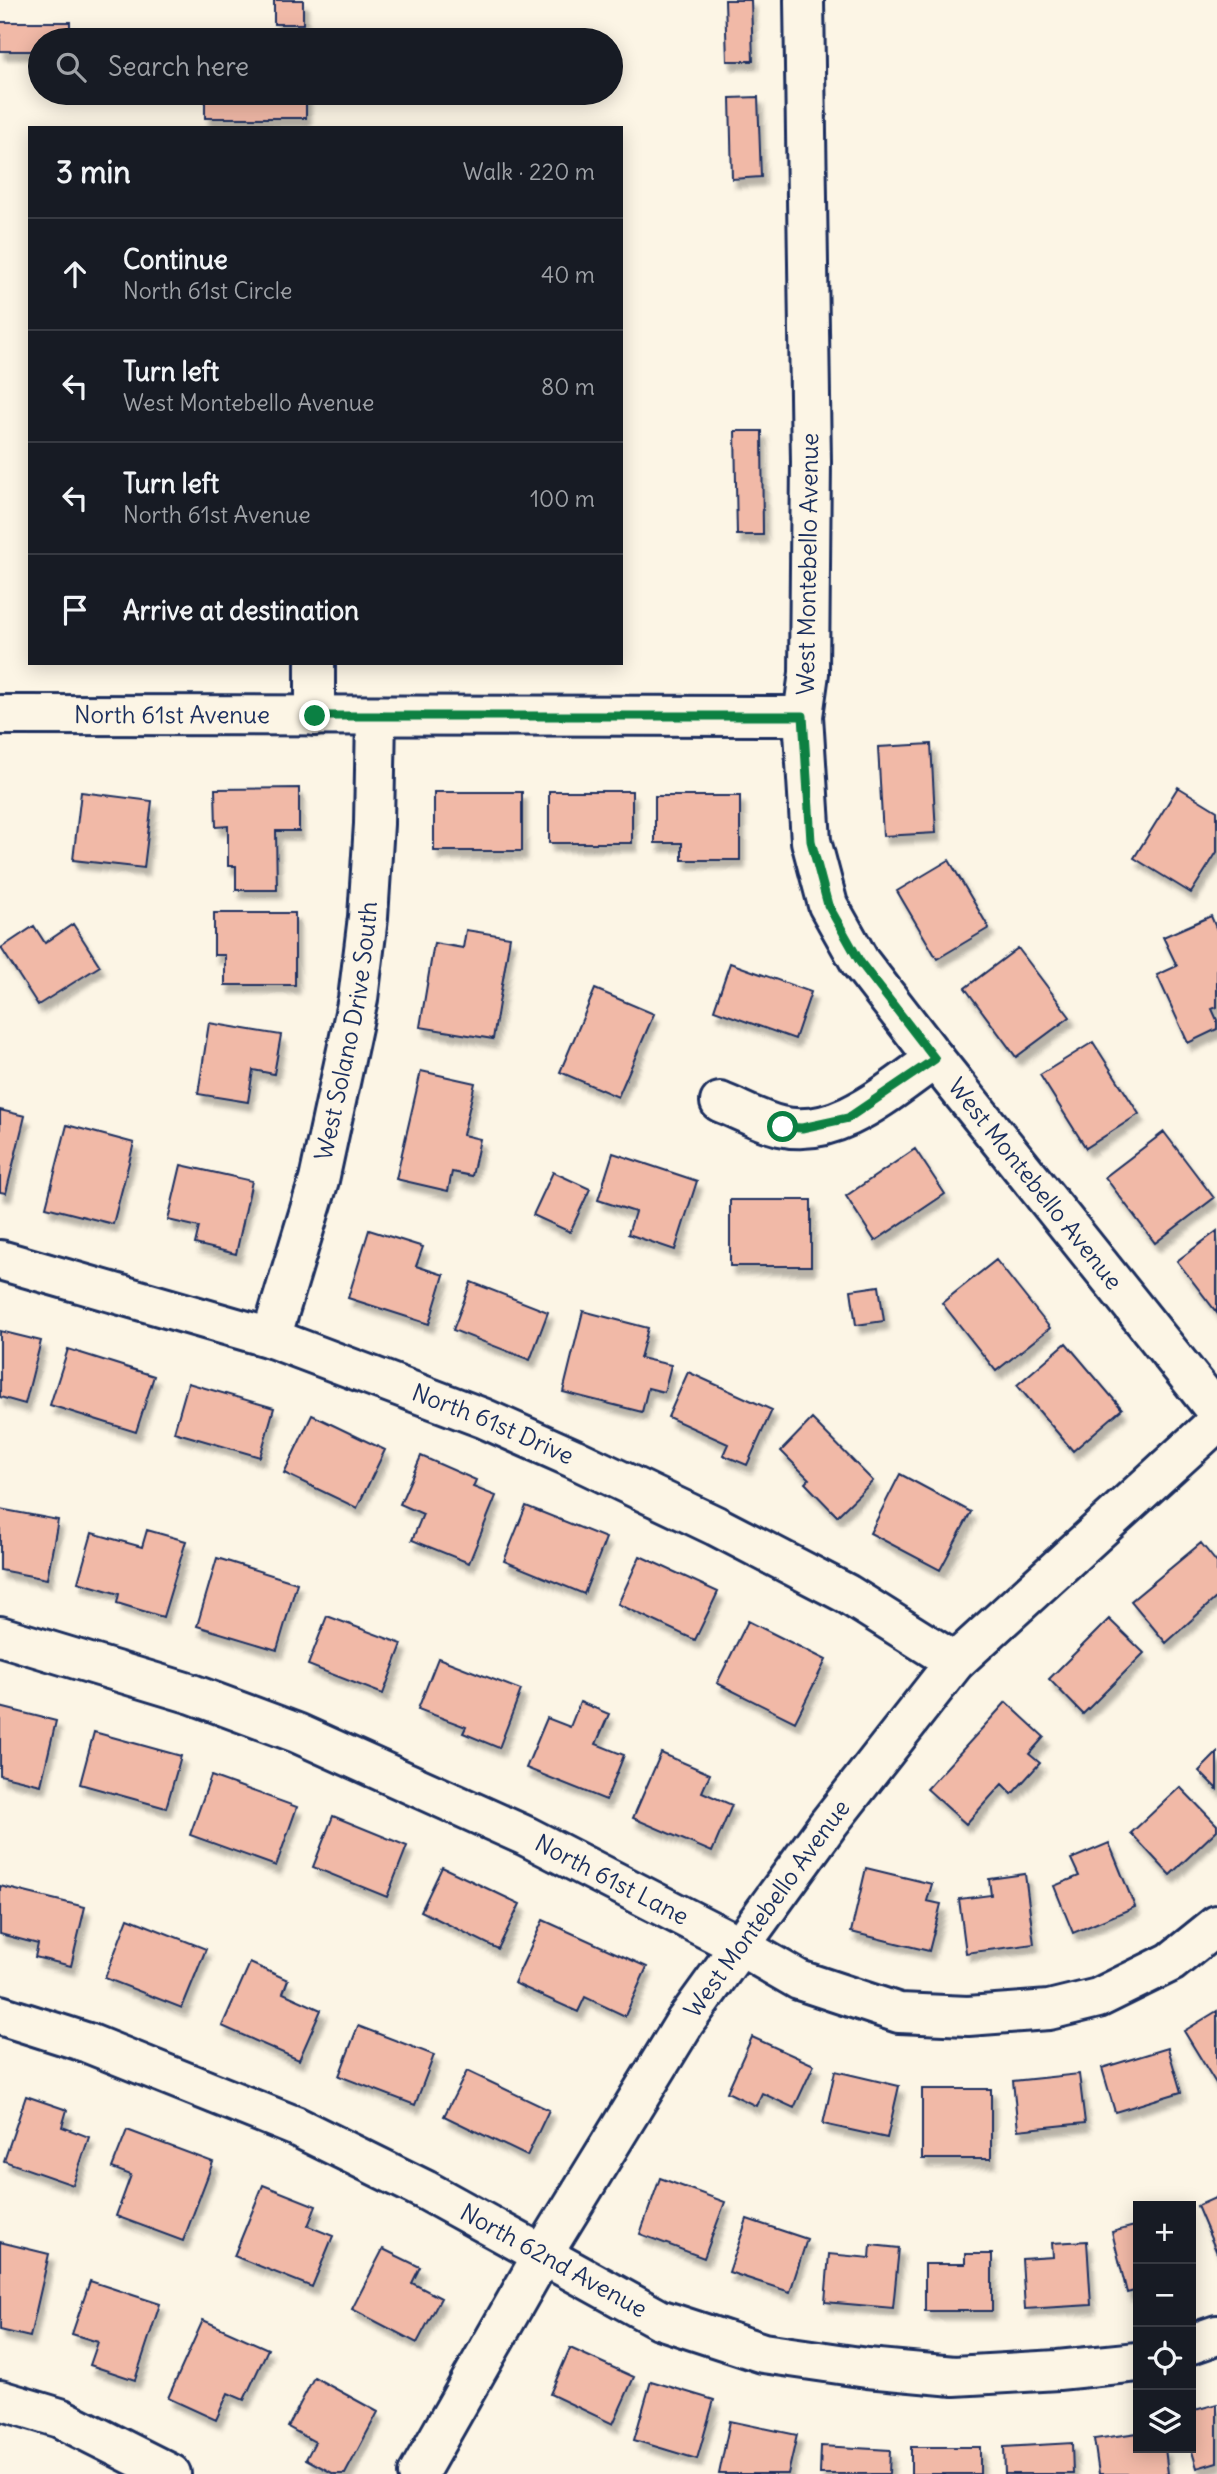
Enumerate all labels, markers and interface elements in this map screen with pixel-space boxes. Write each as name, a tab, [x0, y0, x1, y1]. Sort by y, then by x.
search box	[28, 28, 623, 105]
icon: search	[52, 48, 90, 86]
text: Search here	[108, 50, 249, 83]
text: 3 min	[56, 153, 131, 191]
text: Walk · 220 m	[463, 157, 595, 186]
text: Continue	[123, 243, 228, 276]
icon: ahead	[56, 255, 94, 293]
text: 40 m	[541, 260, 595, 289]
text: North 61st Circle	[123, 276, 292, 305]
text: Turn left	[123, 355, 219, 388]
icon: left	[56, 367, 94, 405]
text: 80 m	[541, 372, 595, 401]
text: West Montebello Avenue	[123, 388, 374, 417]
street label: West Montebello Avenue	[790, 433, 824, 695]
text: Turn left	[123, 467, 219, 500]
icon: left	[56, 479, 94, 517]
text: 100 m	[530, 484, 595, 513]
text: North 61st Avenue	[123, 500, 311, 529]
icon: arrive	[56, 591, 94, 629]
text: Arrive at destination	[123, 594, 359, 627]
street label: North 61st Avenue	[74, 699, 270, 729]
route end	[299, 700, 330, 731]
street label: West Solano Drive South	[308, 900, 383, 1163]
street label: West Montebello Avenue	[942, 1072, 1129, 1295]
route start	[767, 1111, 798, 1142]
street label: North 61st Drive	[408, 1377, 579, 1470]
street label: West Montebello Avenue	[677, 1793, 856, 2023]
street label: North 61st Lane	[530, 1827, 694, 1931]
street label: North 62nd Avenue	[455, 2196, 653, 2323]
map controls	[1133, 2201, 1196, 2453]
button: +	[1133, 2201, 1196, 2264]
button: −	[1133, 2264, 1196, 2327]
button: locate	[1133, 2327, 1196, 2390]
button: layers	[1133, 2390, 1196, 2453]

